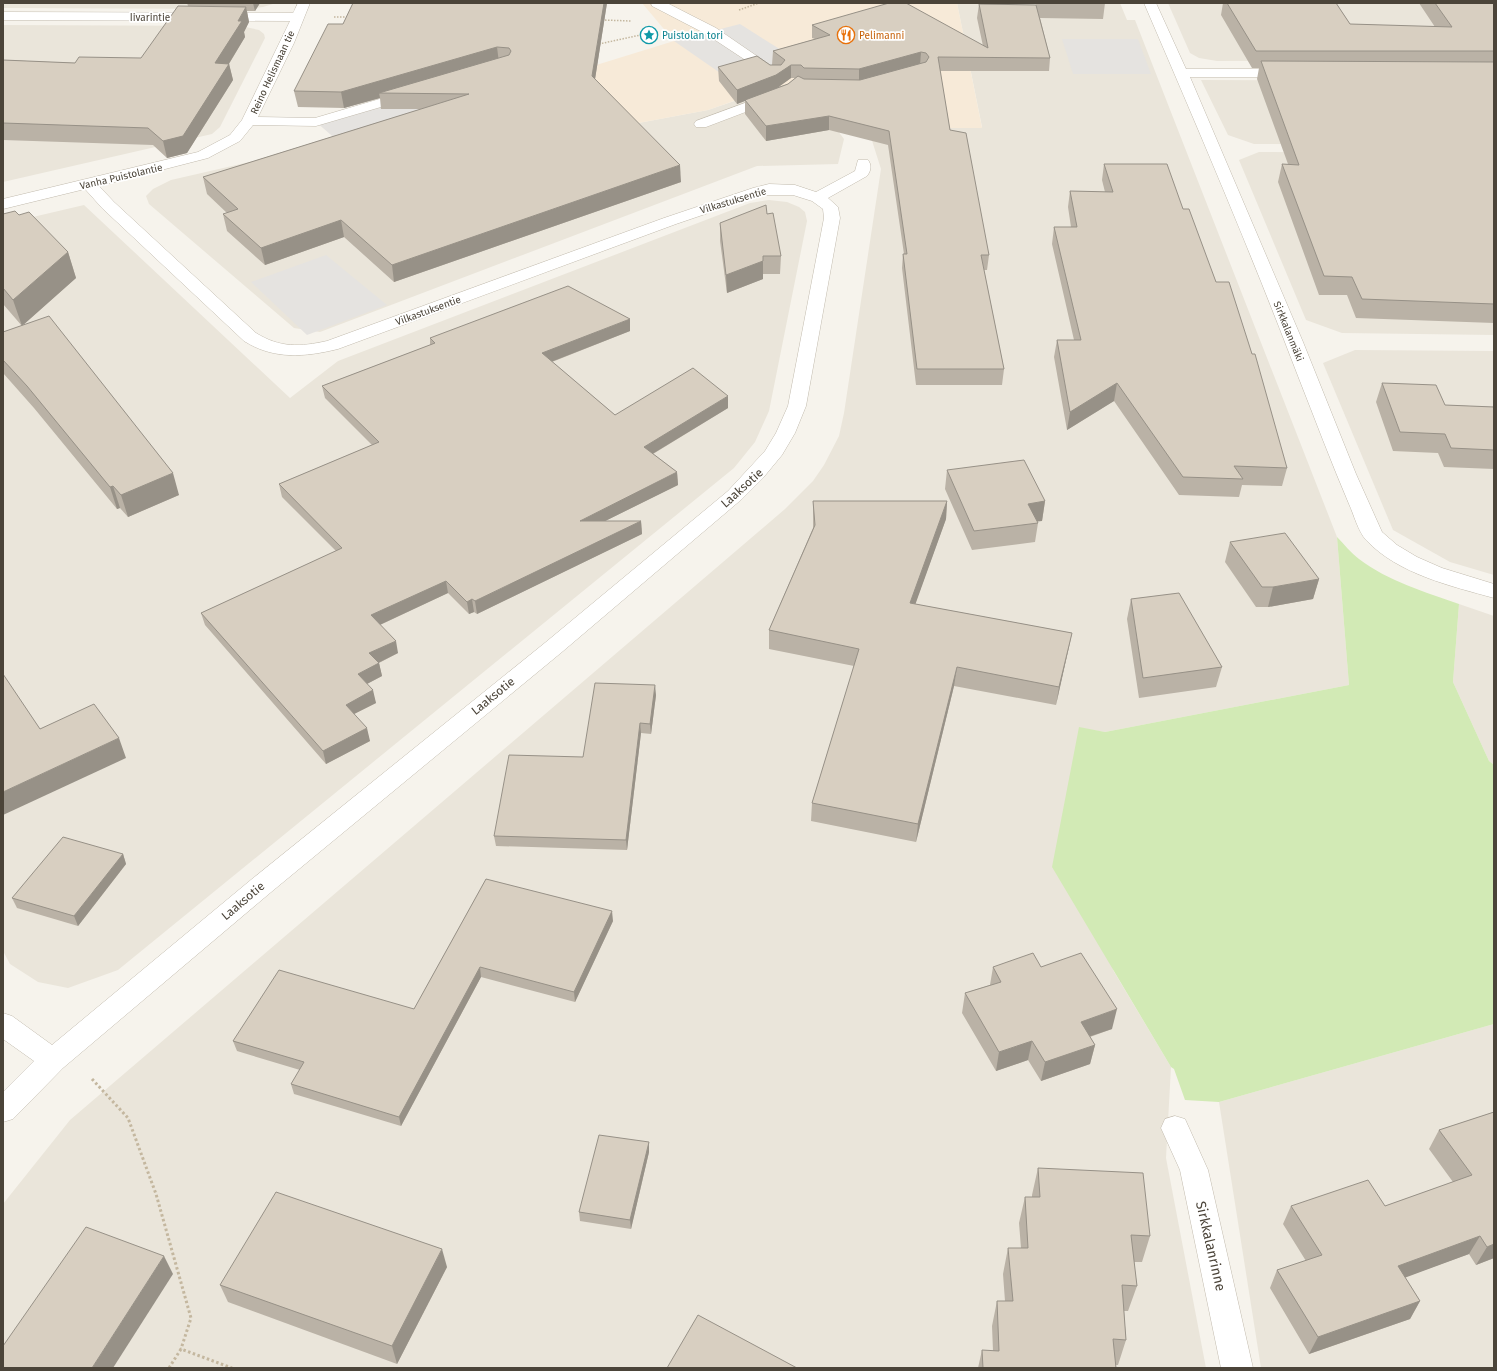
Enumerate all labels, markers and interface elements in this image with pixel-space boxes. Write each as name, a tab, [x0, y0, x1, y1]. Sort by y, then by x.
street label: Iivarintie	[130, 12, 170, 24]
place icon: Puistolan tori	[639, 25, 659, 45]
restaurant icon: Pelimanni	[836, 25, 856, 45]
street label: Reino Helismaan tie	[248, 29, 298, 116]
place label: Puistolan tori	[662, 30, 723, 42]
place label: Pelimanni	[859, 30, 904, 42]
street label: Vanha Puistolantie	[79, 162, 164, 192]
street label: Vilkastuksentie	[699, 185, 768, 217]
street label: Vilkastuksentie	[394, 294, 463, 328]
street label: Sirkkalanmäki	[1271, 300, 1306, 363]
street label: Laaksotie	[718, 465, 766, 511]
street label: Laaksotie	[468, 674, 518, 718]
street label: Laaksotie	[219, 879, 267, 923]
street label: Sirkkalanrinne	[1192, 1199, 1229, 1293]

